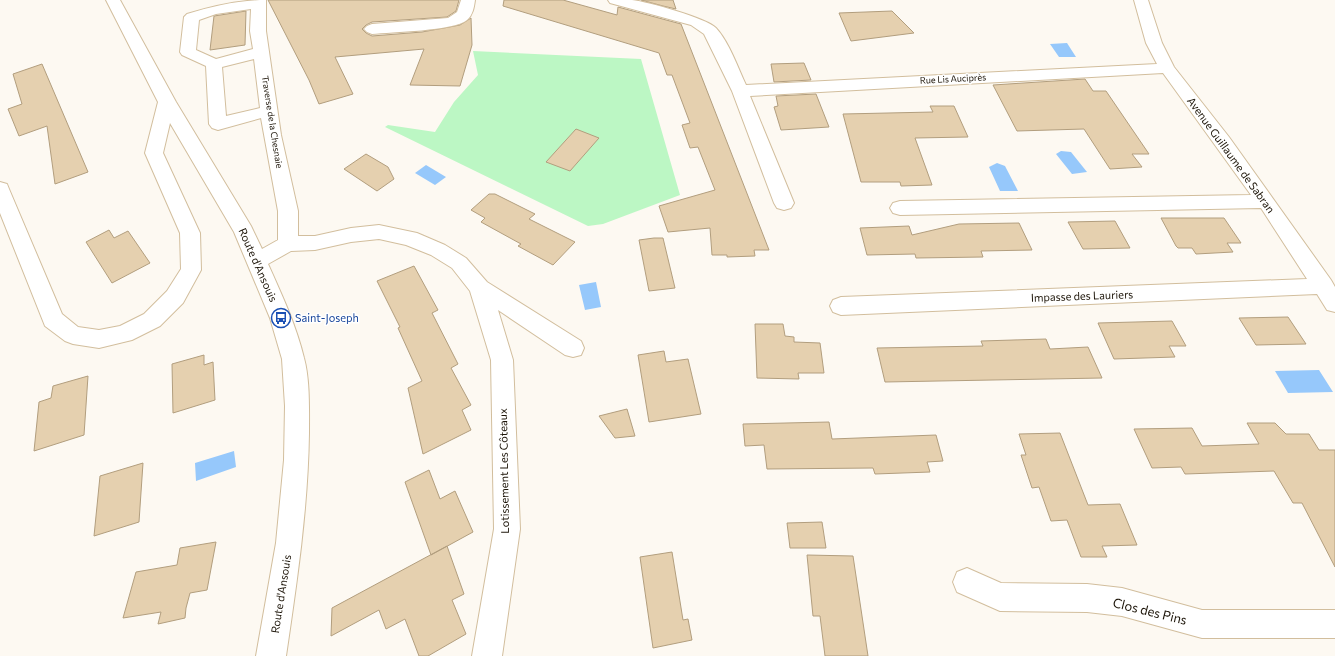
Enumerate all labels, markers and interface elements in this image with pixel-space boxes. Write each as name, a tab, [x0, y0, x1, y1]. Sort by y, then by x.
street label: Rue Lis Auciprès	[920, 71, 986, 86]
street label: Traverse de la Chesnaie	[260, 75, 285, 169]
street label: Avenue Guillaume de Sabran	[1185, 94, 1278, 215]
street label: Route d'Ansouis	[236, 226, 281, 304]
street label: Impasse des Lauriers	[1031, 287, 1133, 304]
bus stop icon: Saint-Joseph	[270, 307, 292, 329]
place label: Saint-Joseph	[295, 311, 359, 325]
street label: Lotissement Les Côteaux	[496, 408, 511, 534]
street label: Route d'Ansouis	[268, 554, 293, 634]
street label: Clos des Pins	[1111, 594, 1189, 628]

